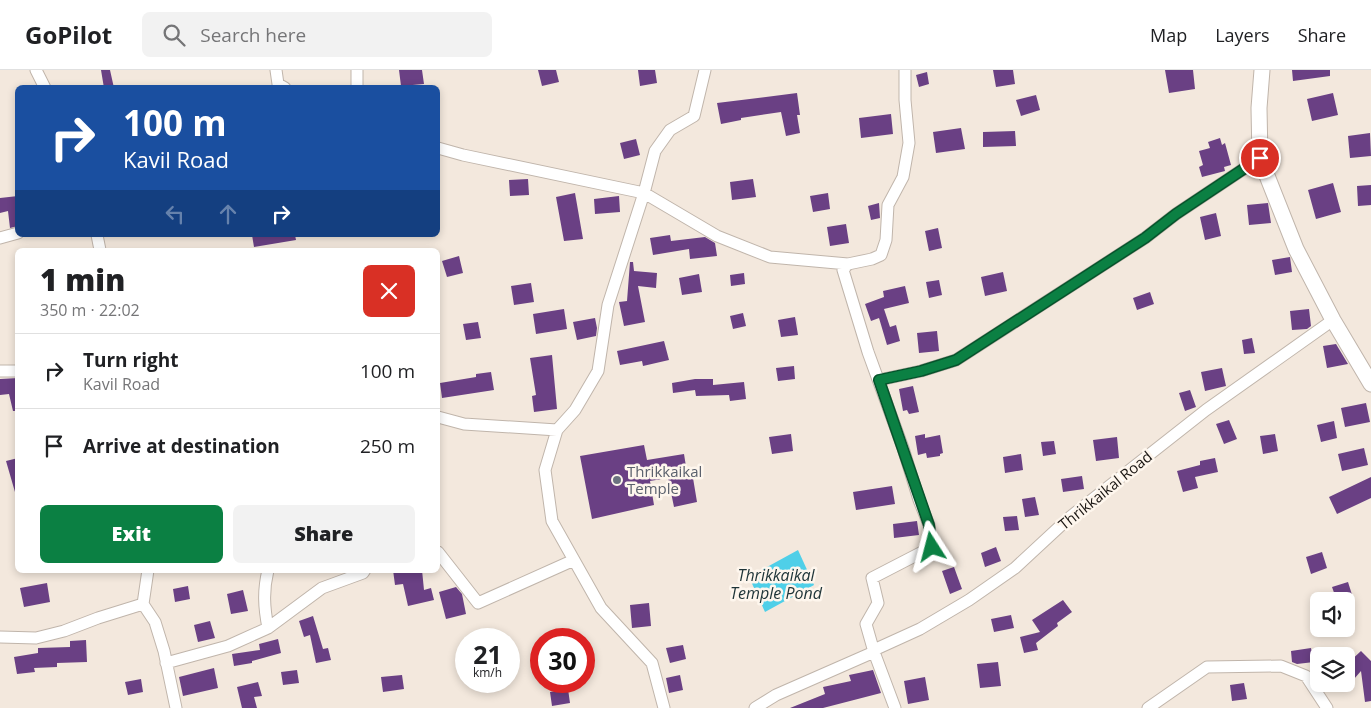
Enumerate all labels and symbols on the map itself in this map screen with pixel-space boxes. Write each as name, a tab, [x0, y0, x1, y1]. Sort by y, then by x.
pin	[1239, 137, 1281, 179]
street label: Thrikkaikal Road	[1054, 446, 1156, 534]
place label: Thrikkaikal Temple	[627, 461, 702, 498]
marker: Thrikkaikal Temple	[611, 474, 623, 486]
position arrow	[905, 520, 957, 572]
water label: Thrikkaikal Temple Pond	[730, 564, 823, 604]
speed limit sign: 30	[530, 628, 595, 693]

